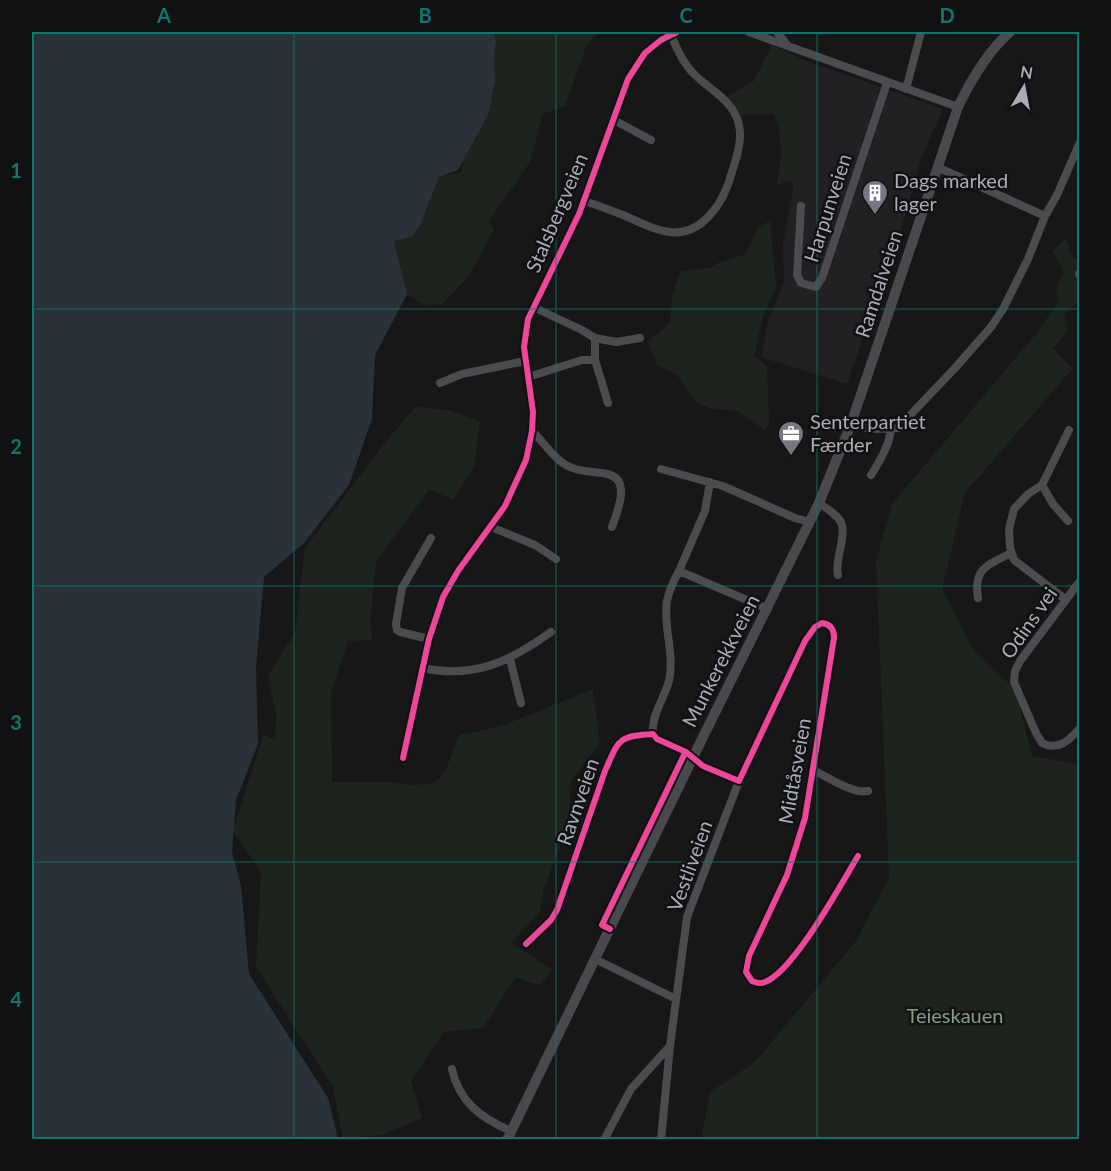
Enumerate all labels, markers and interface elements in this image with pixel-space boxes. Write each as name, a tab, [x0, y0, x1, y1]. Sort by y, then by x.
text: A	[156, 3, 171, 27]
text: B	[418, 3, 432, 27]
text: C	[679, 3, 693, 27]
text: D	[939, 3, 955, 27]
north arrow	[994, 57, 1054, 117]
text: N	[1019, 61, 1034, 82]
street label: Stalsbergveien	[520, 149, 592, 276]
street label: Harpunveien	[798, 150, 856, 265]
text: 1	[10, 158, 22, 182]
place label: Dags marked lager	[894, 168, 1008, 215]
building icon: Dags marked lager	[860, 178, 890, 216]
street label: Ramdalveien	[849, 227, 907, 341]
place label: Senterpartiet Færder	[810, 409, 926, 456]
office icon: Senterpartiet Færder	[776, 419, 806, 457]
text: 2	[10, 434, 22, 458]
street label: Odins vei	[995, 582, 1061, 663]
street label: Munkerekkveien	[676, 590, 764, 731]
text: 3	[10, 710, 22, 734]
street label: Midtåsveien	[773, 716, 815, 826]
street label: Ravnveien	[551, 755, 603, 848]
street label: Vestliveien	[662, 817, 717, 914]
text: 4	[10, 987, 22, 1011]
park label: Teieskauen	[907, 1003, 1003, 1027]

